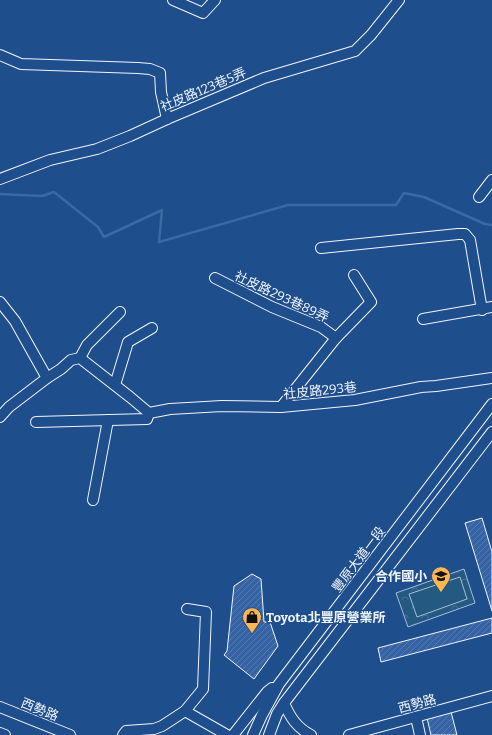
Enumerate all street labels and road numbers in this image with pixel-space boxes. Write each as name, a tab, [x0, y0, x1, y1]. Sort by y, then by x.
street label: 社皮路123巷5弄	[158, 65, 248, 114]
street label: 社皮路293巷89弄	[232, 268, 331, 325]
street label: 社皮路293巷	[283, 379, 358, 402]
street label: 豐原大道一段	[329, 524, 388, 595]
street label: 西勢路	[396, 691, 438, 716]
street label: 西勢路	[19, 695, 61, 724]

